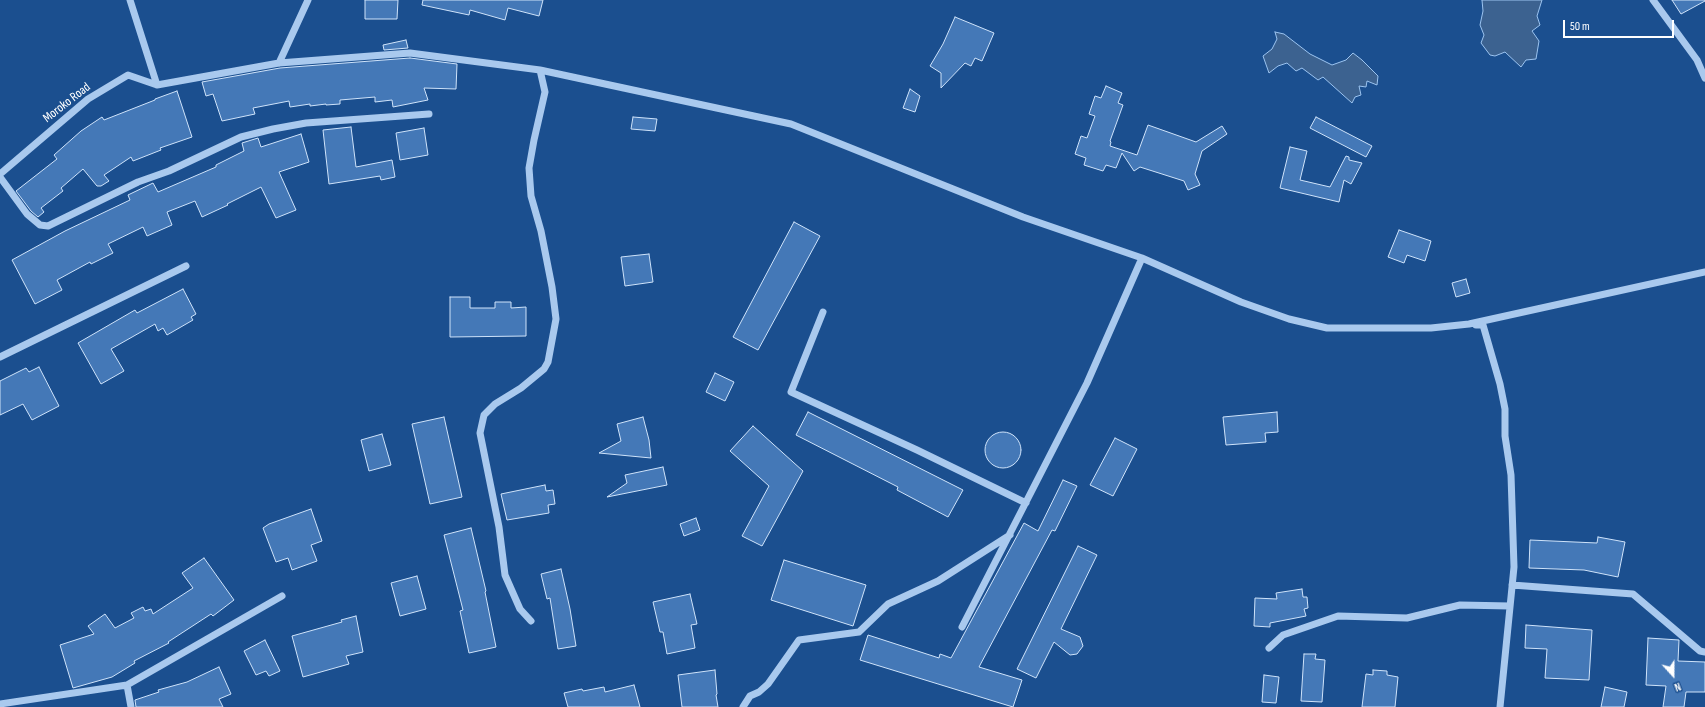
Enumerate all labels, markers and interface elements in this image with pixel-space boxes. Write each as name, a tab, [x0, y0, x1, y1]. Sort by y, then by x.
scale bar	[1565, 12, 1676, 38]
text: 50 m	[1570, 19, 1590, 34]
street label: Moroko Road	[40, 80, 94, 126]
north arrow	[1653, 655, 1693, 695]
text: N	[1672, 680, 1683, 694]

